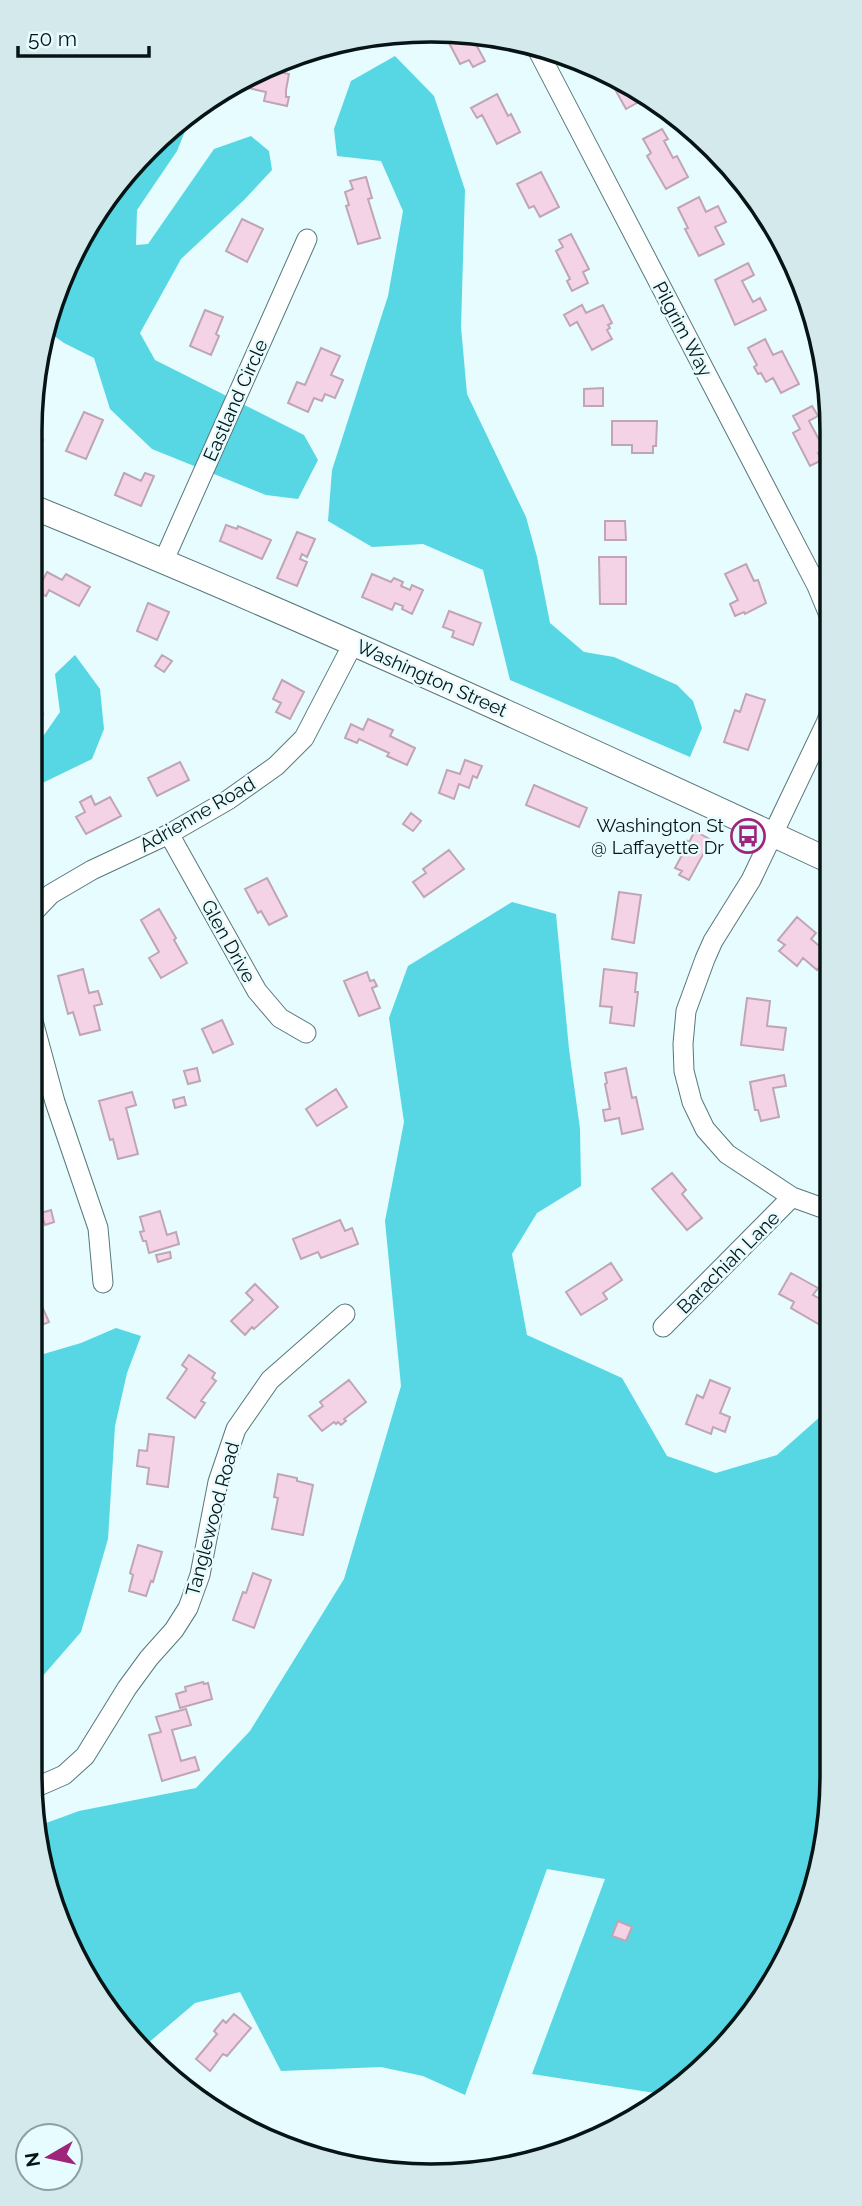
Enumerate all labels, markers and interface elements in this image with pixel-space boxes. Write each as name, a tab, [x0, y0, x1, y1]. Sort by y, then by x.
scale bar	[18, 14, 149, 58]
text: 50 m	[28, 26, 77, 51]
street label: Pilgrim Way	[649, 278, 717, 380]
street label: Eastland Circle	[198, 336, 272, 464]
street label: Washington Street	[353, 635, 511, 721]
street label: Adrienne Road	[135, 772, 259, 856]
place label: Washington St @ Laffayette Dr	[591, 814, 725, 858]
bus stop icon: Washington St @ Laffayette Dr	[729, 817, 767, 855]
street label: Glen Drive	[197, 896, 261, 986]
street label: Barachiah Lane	[672, 1206, 784, 1318]
street label: Tanglewood Road	[181, 1439, 243, 1599]
north arrow	[14, 2122, 84, 2192]
text: N	[20, 2151, 44, 2169]

